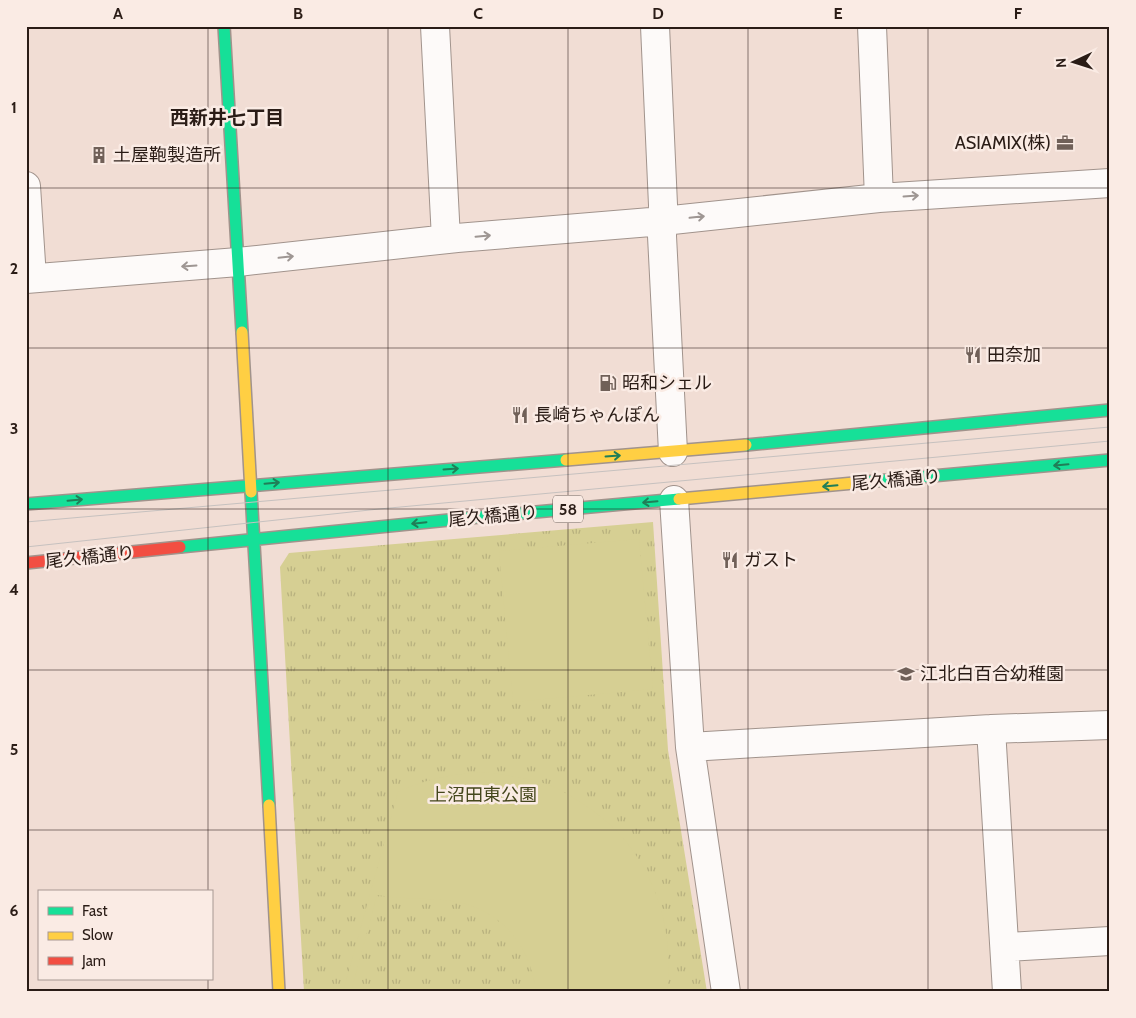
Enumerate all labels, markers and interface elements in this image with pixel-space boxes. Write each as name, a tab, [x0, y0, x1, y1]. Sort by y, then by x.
text: A	[113, 4, 123, 23]
text: B	[293, 4, 303, 23]
text: C	[473, 4, 483, 23]
text: D	[652, 4, 664, 23]
text: E	[833, 4, 843, 23]
text: F	[1014, 4, 1023, 23]
north arrow	[1048, 38, 1098, 88]
text: N	[1052, 57, 1070, 68]
text: 1	[11, 98, 17, 117]
district label: 西新井七丁目	[170, 106, 284, 129]
place label: ASIAMIX(株)	[955, 132, 1051, 154]
office icon: ASIAMIX(株)	[1055, 133, 1075, 153]
place label: 土屋鞄製造所	[113, 144, 221, 166]
building icon: 土屋鞄製造所	[89, 145, 109, 165]
one-way arrow	[903, 192, 919, 201]
one-way arrow	[689, 212, 705, 222]
one-way arrow	[475, 231, 491, 241]
one-way arrow	[278, 252, 294, 262]
text: 2	[10, 259, 18, 278]
one-way arrow	[182, 261, 198, 271]
place label: 田奈加	[987, 344, 1041, 366]
restaurant icon: 田奈加	[963, 345, 983, 365]
place label: 昭和シェル	[622, 372, 712, 394]
fuel station icon: 昭和シェル	[598, 373, 618, 393]
place label: 長崎ちゃんぽん	[534, 404, 660, 426]
restaurant icon: 長崎ちゃんぽん	[510, 405, 530, 425]
text: 3	[10, 419, 18, 438]
one-way arrow	[605, 452, 621, 461]
one-way arrow	[1053, 460, 1069, 470]
one-way arrow	[443, 464, 459, 473]
street label: 尾久橋通り	[850, 465, 942, 495]
one-way arrow	[263, 478, 279, 488]
one-way arrow	[822, 481, 838, 490]
one-way arrow	[67, 495, 83, 504]
road number: 58	[553, 496, 583, 522]
one-way arrow	[643, 497, 659, 507]
street label: 尾久橋通り	[447, 501, 539, 531]
one-way arrow	[411, 518, 427, 528]
street label: 尾久橋通り	[44, 541, 136, 573]
place label: ガスト	[744, 549, 798, 571]
restaurant icon: ガスト	[720, 550, 740, 570]
text: 4	[9, 580, 19, 599]
place label: 江北白百合幼稚園	[920, 663, 1064, 685]
school or university icon: 江北白百合幼稚園	[896, 664, 916, 684]
text: 5	[10, 740, 18, 759]
park label: 上沼田東公園	[429, 784, 537, 806]
legend	[38, 890, 212, 980]
text: 6	[10, 901, 19, 920]
text: Fast	[82, 902, 107, 920]
text: Slow	[82, 926, 113, 944]
text: Jam	[81, 952, 106, 970]

